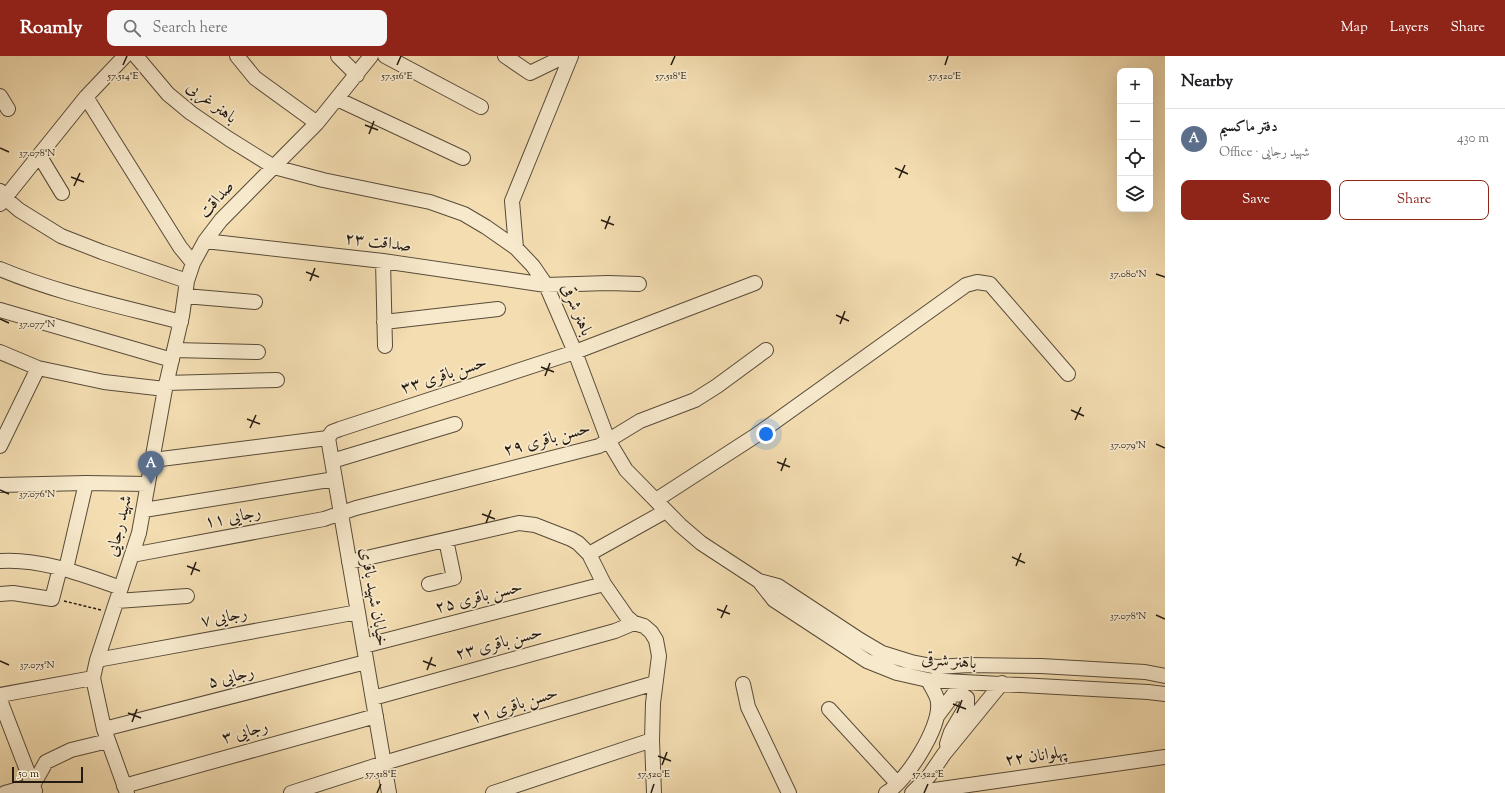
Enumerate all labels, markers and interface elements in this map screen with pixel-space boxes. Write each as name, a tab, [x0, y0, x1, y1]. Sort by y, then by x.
search box	[107, 10, 387, 46]
text: Roamly	[20, 15, 83, 42]
icon: search	[121, 17, 143, 39]
text: Search here	[153, 18, 228, 39]
text: Map	[1341, 18, 1368, 38]
text: Layers	[1390, 18, 1428, 38]
text: Share	[1450, 18, 1485, 38]
map controls	[1117, 68, 1153, 212]
button: +	[1117, 68, 1153, 104]
text: 57.514°E	[107, 69, 138, 84]
text: 57.516°E	[381, 69, 412, 84]
text: 57.518°E	[655, 69, 686, 84]
text: 57.520°E	[928, 69, 961, 84]
text: Nearby	[1181, 70, 1233, 94]
street label: باهنر غربی	[181, 76, 241, 130]
button: −	[1117, 104, 1153, 140]
text: دفتر ماکسیم	[1219, 117, 1278, 138]
text: A	[1189, 130, 1199, 148]
text: 430 m	[1457, 130, 1489, 148]
button: locate	[1117, 140, 1153, 176]
text: Office · شهید رجایی	[1219, 144, 1309, 162]
text: 37.078°N	[19, 146, 55, 161]
street label: صداقت	[193, 176, 241, 224]
button: layers	[1117, 176, 1153, 212]
button: Save	[1181, 180, 1331, 220]
button: Share	[1339, 180, 1489, 220]
street label: صداقت ۲۳	[343, 227, 413, 259]
text: 37.080°N	[1110, 267, 1146, 282]
street label: باهنر شرقی	[554, 280, 598, 340]
text: 37.077°N	[19, 317, 55, 332]
street label: حسن باقری ۳۳	[398, 351, 490, 401]
street label: حسن باقری ۲۹	[501, 417, 593, 463]
your location	[756, 424, 776, 444]
text: 37.079°N	[1110, 438, 1146, 453]
pin: A	[138, 451, 164, 484]
text: 37.076°N	[19, 487, 55, 502]
street label: شهید رجایی	[101, 492, 139, 559]
street label: رجایی ۱۱	[203, 501, 263, 535]
street label: خیابان شهید باقری	[352, 546, 394, 648]
street label: حسن باقری ۲۵	[433, 576, 525, 620]
street label: رجایی ۷	[199, 602, 249, 634]
text: 37.078°N	[1110, 609, 1146, 624]
street label: حسن باقری ۲۳	[453, 621, 545, 667]
street label: باهنر شرقی	[920, 648, 978, 676]
text: 37.075°N	[19, 658, 55, 673]
street label: رجایی ۵	[205, 661, 257, 695]
street label: حسن باقری ۲۱	[469, 681, 561, 731]
street label: رجایی ۳	[219, 715, 271, 751]
street label: پهلوانان ۲۲	[1003, 741, 1069, 773]
scale bar	[12, 765, 83, 784]
text: 50 m	[18, 766, 39, 782]
text: 57.518°E	[365, 767, 396, 782]
text: 57.520°E	[637, 767, 670, 782]
text: 57.522°E	[911, 767, 944, 782]

